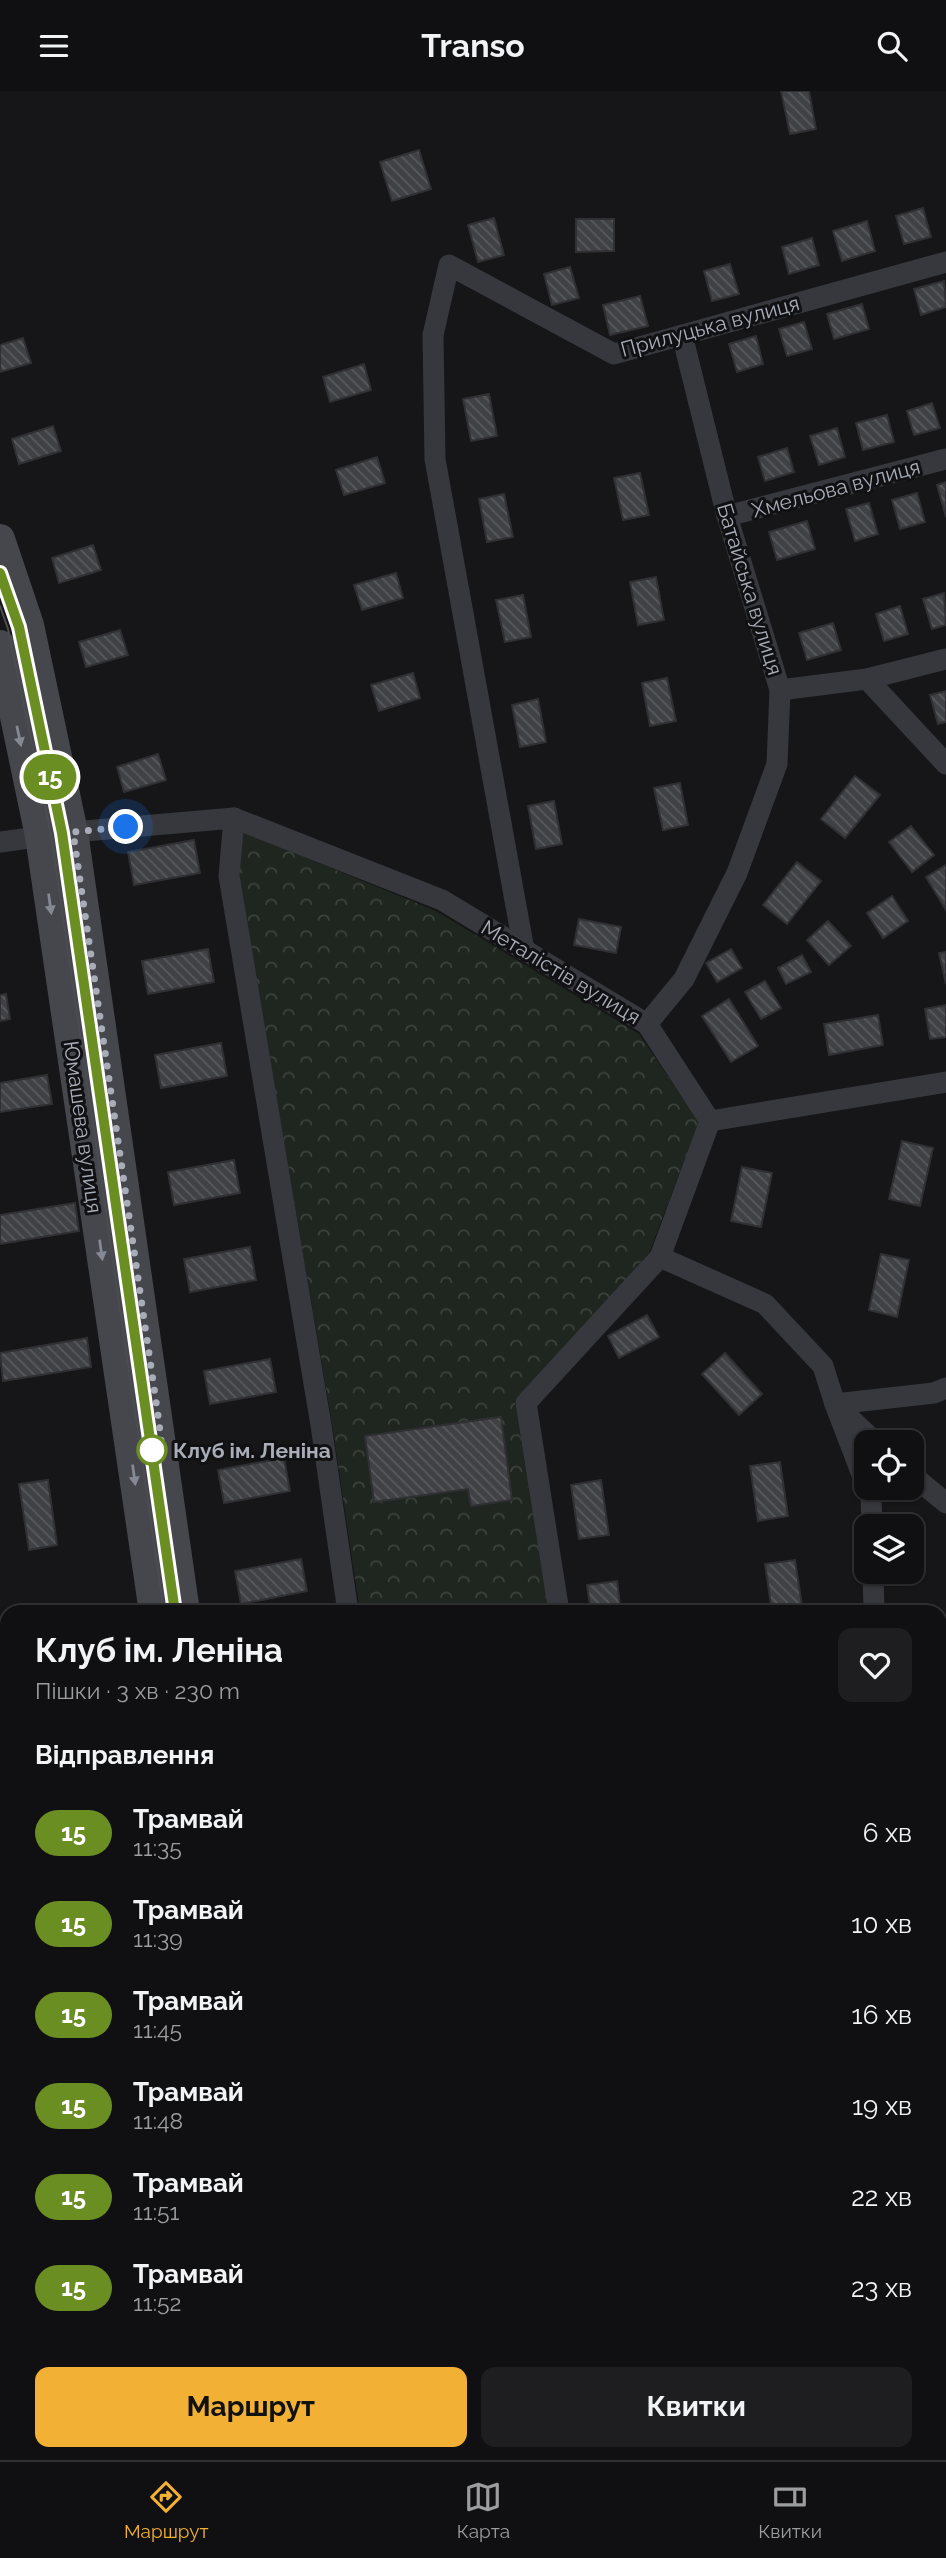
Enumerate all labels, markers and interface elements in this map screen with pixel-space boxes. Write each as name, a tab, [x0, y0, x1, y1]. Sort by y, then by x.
icon: menu	[35, 27, 73, 65]
text: Transo	[421, 27, 525, 64]
icon: search	[873, 27, 911, 65]
street label: Прилуцька вулиця	[618, 290, 802, 362]
street label: Хмельова вулиця	[749, 454, 923, 522]
street label: Батайська вулиця	[712, 500, 788, 678]
one-way arrow	[14, 725, 25, 747]
line badge: 15	[19, 754, 82, 800]
text: 15	[37, 762, 63, 791]
your location	[108, 809, 143, 844]
one-way arrow	[45, 893, 56, 915]
street label: Металістів вулиця	[477, 915, 645, 1029]
street label: Юмашева вулиця	[59, 1039, 107, 1215]
one-way arrow	[96, 1239, 107, 1261]
map controls	[854, 1430, 924, 1584]
button: locate	[854, 1430, 924, 1500]
marker: Клуб ім. Леніна	[137, 1435, 167, 1465]
place label: Клуб ім. Леніна	[173, 1438, 331, 1463]
one-way arrow	[129, 1464, 140, 1486]
button: layers	[854, 1514, 924, 1584]
button: heart	[838, 1628, 912, 1702]
text: Клуб ім. Леніна	[35, 1631, 283, 1670]
text: Пішки · 3 хв · 230 m	[35, 1677, 240, 1704]
text: Відправлення	[35, 1740, 214, 1770]
text: Трамвай	[133, 1804, 244, 1834]
text: 15	[61, 1818, 86, 1847]
text: 6 хв	[863, 1818, 912, 1848]
text: 11:35	[133, 1834, 182, 1861]
text: Трамвай	[133, 1895, 244, 1925]
text: 15	[61, 1909, 86, 1938]
text: 10 хв	[851, 1909, 912, 1939]
text: 11:39	[133, 1925, 183, 1952]
text: Трамвай	[133, 1986, 244, 2016]
text: 15	[61, 2000, 86, 2029]
text: 16 хв	[852, 2000, 912, 2030]
text: 11:45	[133, 2016, 182, 2043]
text: Трамвай	[133, 2077, 244, 2107]
text: 15	[61, 2091, 86, 2120]
text: 19 хв	[852, 2091, 912, 2121]
text: 11:48	[133, 2107, 183, 2134]
text: Трамвай	[133, 2168, 244, 2198]
text: 15	[61, 2182, 86, 2211]
text: 22 хв	[851, 2182, 912, 2212]
text: 11:51	[133, 2198, 179, 2225]
text: Трамвай	[133, 2259, 244, 2289]
text: 15	[61, 2273, 86, 2302]
text: 23 хв	[851, 2273, 912, 2303]
text: 11:52	[133, 2289, 182, 2316]
button: Маршрут	[35, 2367, 467, 2447]
button: Квитки	[481, 2367, 912, 2447]
tab: Маршрут	[124, 2478, 209, 2542]
tab: Карта	[457, 2478, 510, 2542]
tab: Квитки	[758, 2478, 822, 2542]

